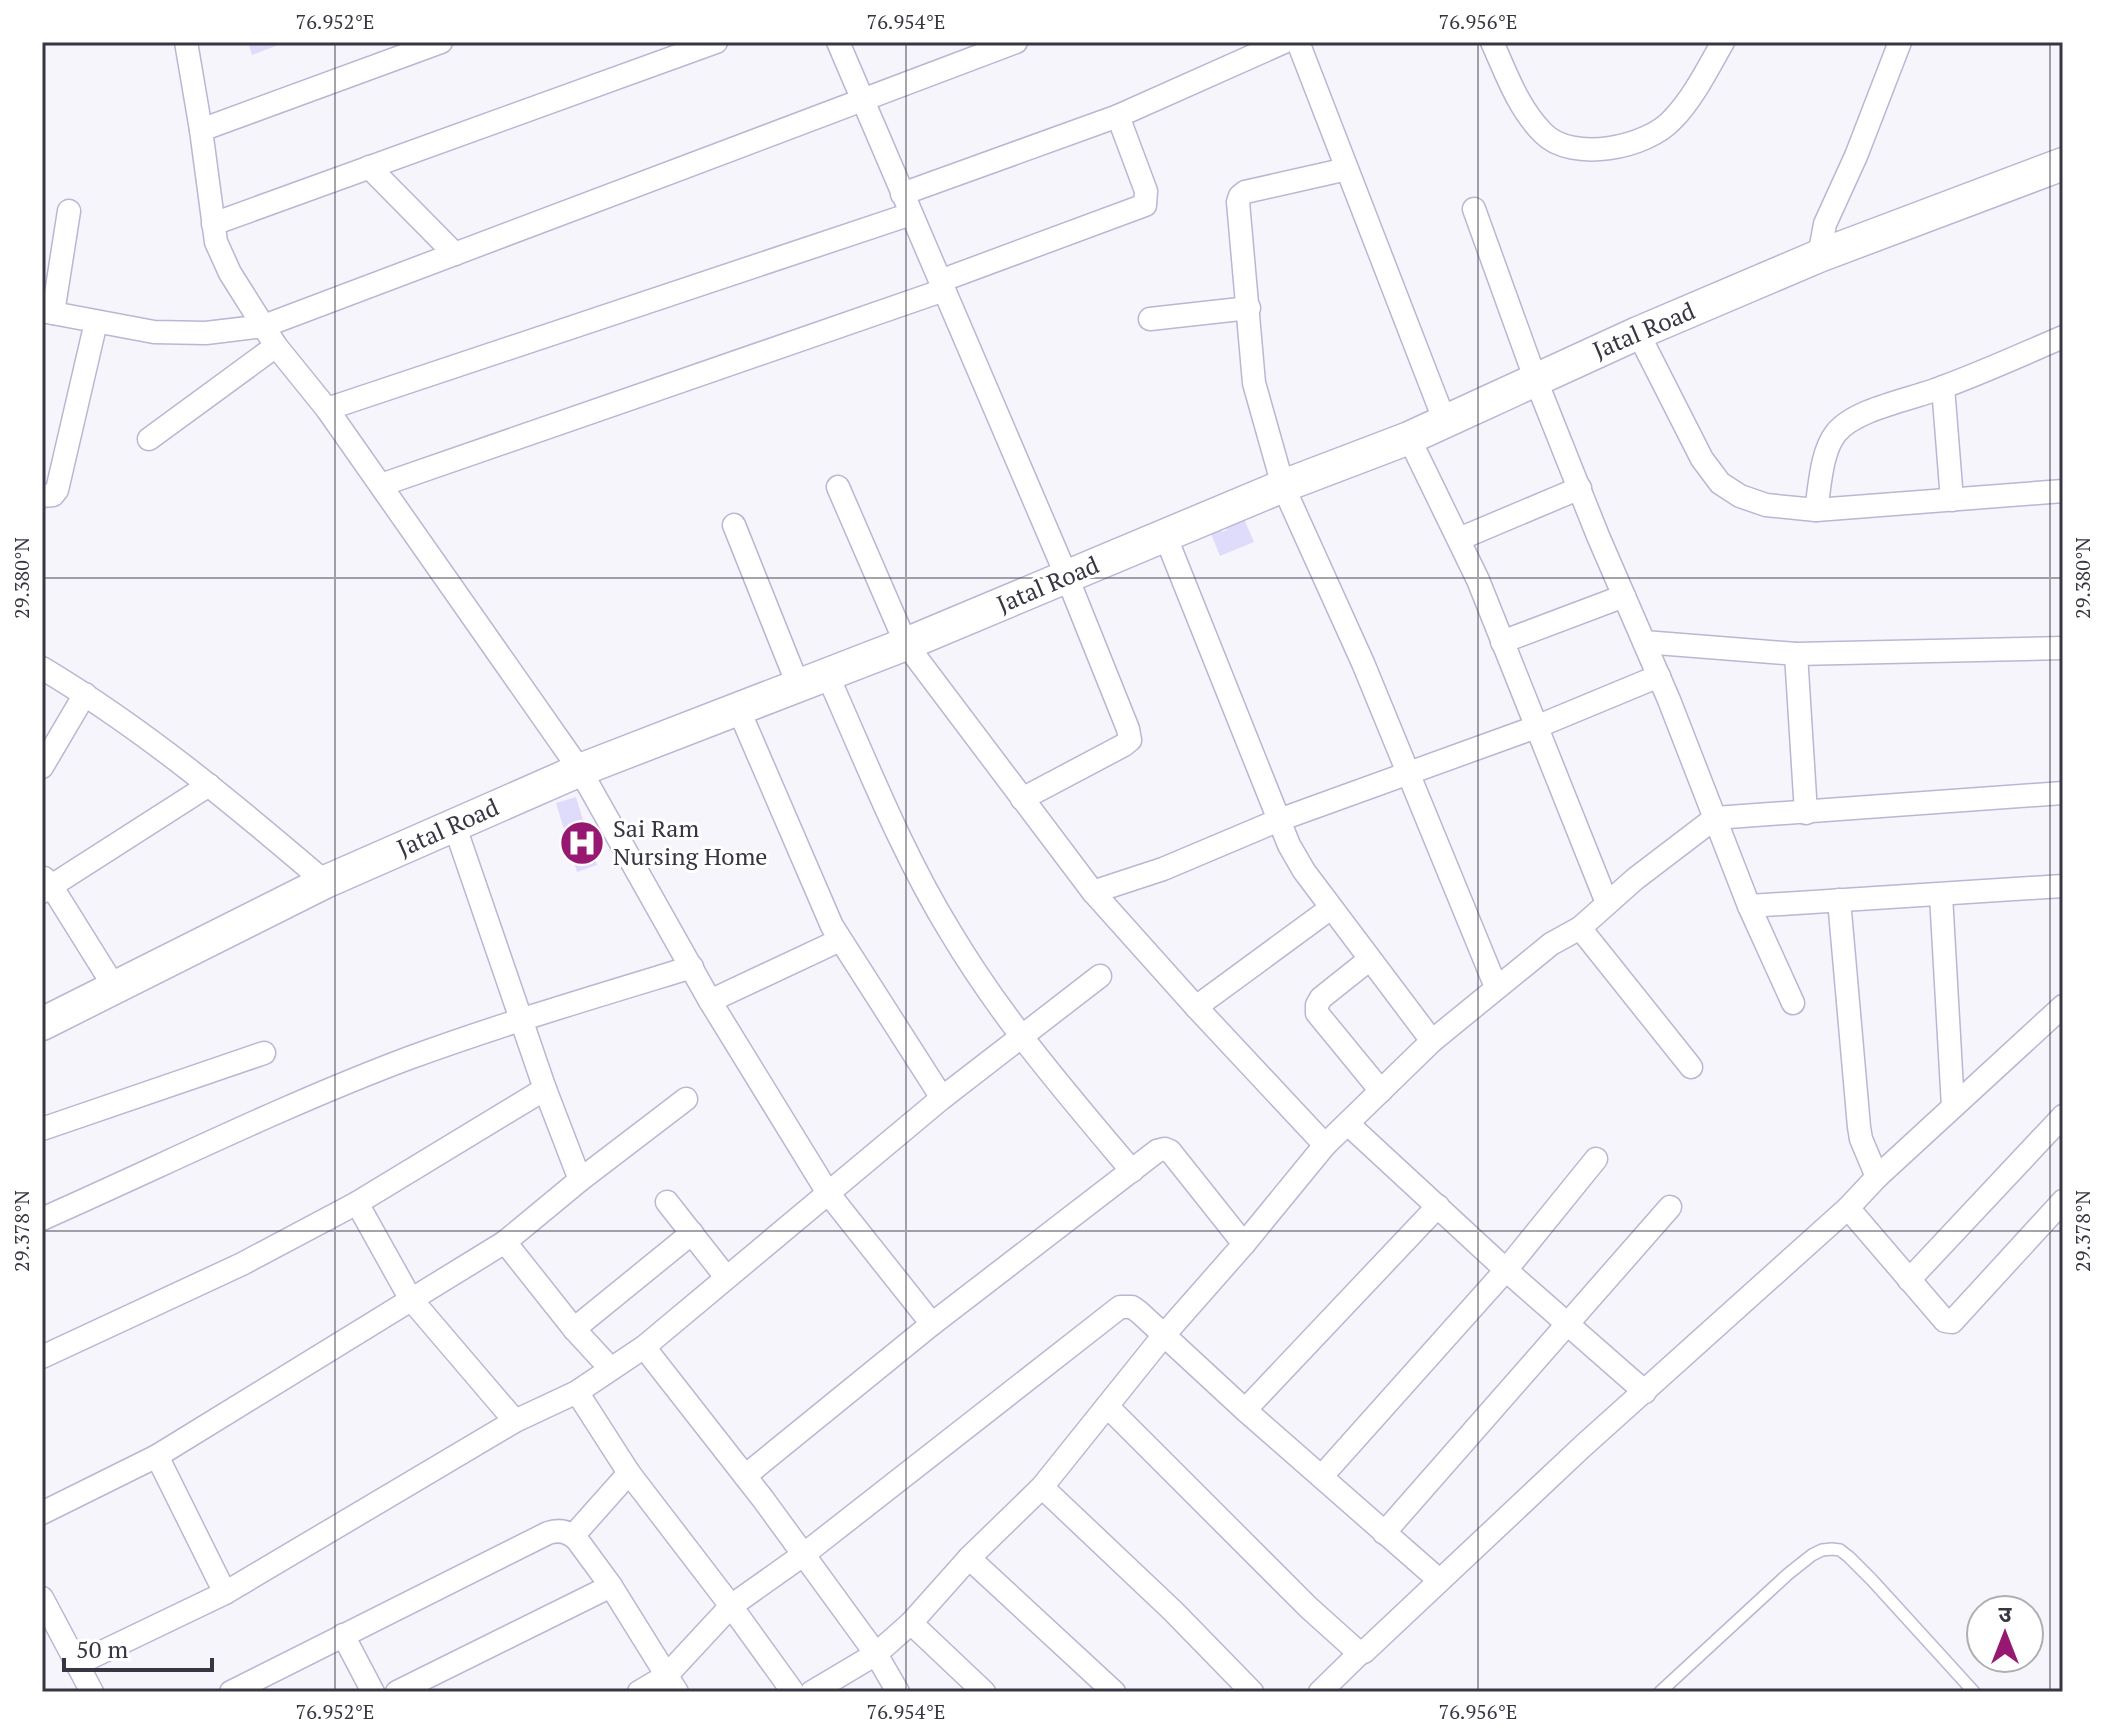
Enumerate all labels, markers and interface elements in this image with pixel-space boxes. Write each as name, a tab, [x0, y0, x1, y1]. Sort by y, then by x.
text: 76.952°E	[296, 8, 375, 35]
text: 76.954°E	[867, 8, 946, 35]
text: 76.956°E	[1439, 8, 1518, 35]
street label: Jatal Road	[1588, 294, 1700, 366]
text: 29.380°N	[8, 537, 35, 619]
text: 29.380°N	[2069, 537, 2096, 619]
street label: Jatal Road	[992, 548, 1104, 620]
street label: Jatal Road	[392, 791, 503, 864]
place label: Sai Ram Nursing Home	[613, 812, 767, 872]
hospital icon: Sai Ram Nursing Home	[558, 819, 606, 867]
text: 29.378°N	[8, 1190, 35, 1272]
text: 29.378°N	[2069, 1190, 2096, 1272]
north arrow	[1965, 1594, 2045, 1674]
text: उ	[1999, 1599, 2013, 1628]
scale bar	[64, 1622, 212, 1672]
text: 50 m	[76, 1633, 128, 1665]
text: 76.952°E	[296, 1698, 375, 1725]
text: 76.954°E	[867, 1698, 946, 1725]
text: 76.956°E	[1439, 1698, 1518, 1725]

